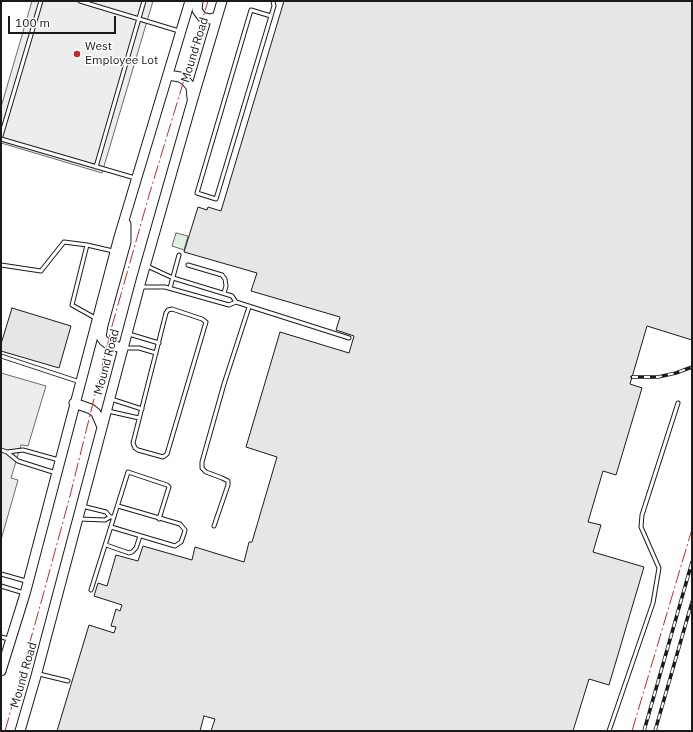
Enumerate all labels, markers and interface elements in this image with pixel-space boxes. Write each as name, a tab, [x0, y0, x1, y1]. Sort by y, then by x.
scale bar	[10, 8, 118, 34]
text: 100 m	[15, 15, 50, 30]
street label: Mound Road	[178, 16, 212, 84]
place label: West Employee Lot	[85, 40, 158, 68]
marker: West Employee Lot	[72, 49, 82, 59]
street label: Mound Road	[91, 328, 123, 396]
street label: Mound Road	[8, 641, 40, 709]

